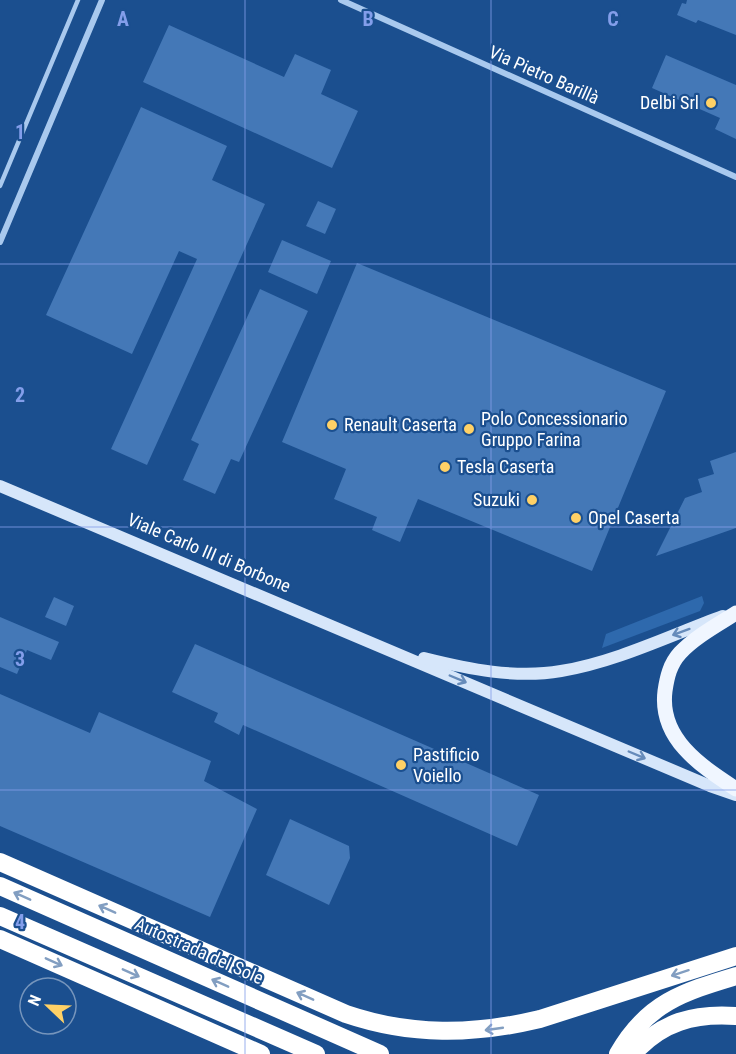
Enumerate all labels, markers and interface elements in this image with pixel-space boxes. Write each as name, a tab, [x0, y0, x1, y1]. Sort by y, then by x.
text: A	[117, 7, 129, 31]
text: B	[362, 7, 374, 31]
text: C	[607, 7, 619, 31]
street label: Via Pietro Barillà	[486, 41, 602, 108]
place label: Delbi Srl	[640, 92, 699, 113]
marker: Delbi Srl	[704, 96, 718, 110]
text: 1	[15, 120, 25, 144]
text: 2	[15, 383, 25, 407]
place label: Polo Concessionario Gruppo Farina	[481, 408, 627, 450]
place label: Renault Caserta	[344, 414, 457, 435]
marker: Renault Caserta	[325, 418, 339, 432]
marker: Polo Concessionario Gruppo Farina	[462, 422, 476, 436]
place label: Tesla Caserta	[457, 456, 554, 477]
marker: Tesla Caserta	[438, 460, 452, 474]
place label: Suzuki	[473, 489, 520, 510]
marker: Suzuki	[525, 493, 539, 507]
place label: Opel Caserta	[588, 507, 680, 528]
street label: Viale Carlo III di Borbone	[124, 509, 294, 596]
marker: Opel Caserta	[569, 511, 583, 525]
one-way arrow	[672, 627, 690, 638]
text: 3	[15, 647, 25, 671]
one-way arrow	[448, 674, 467, 685]
place label: Pastificio Voiello	[413, 744, 479, 786]
one-way arrow	[628, 750, 646, 761]
marker: Pastificio Voiello	[394, 758, 408, 772]
one-way arrow	[13, 890, 31, 901]
one-way arrow	[98, 903, 117, 914]
text: 4	[15, 910, 25, 934]
street label: Autostrada del Sole	[132, 913, 267, 988]
one-way arrow	[44, 957, 62, 969]
one-way arrow	[121, 968, 139, 979]
one-way arrow	[671, 968, 690, 979]
north arrow	[18, 976, 78, 1036]
one-way arrow	[211, 977, 229, 988]
one-way arrow	[296, 990, 314, 1001]
text: N	[24, 992, 45, 1009]
one-way arrow	[484, 1023, 504, 1034]

